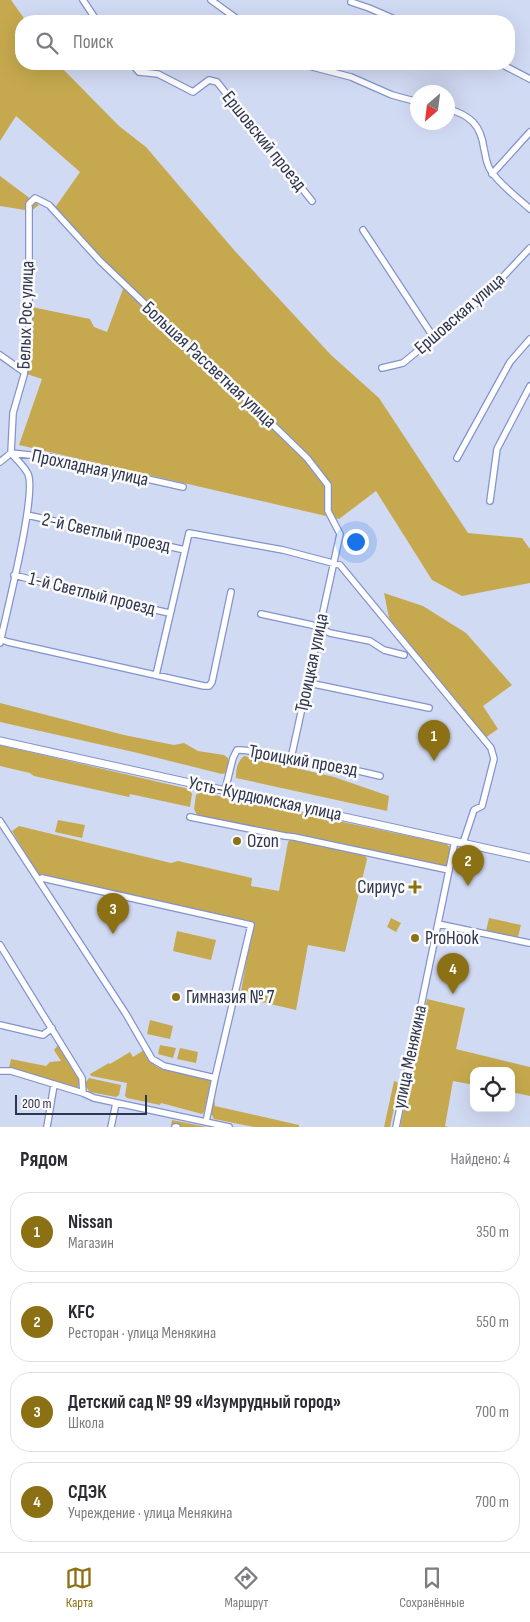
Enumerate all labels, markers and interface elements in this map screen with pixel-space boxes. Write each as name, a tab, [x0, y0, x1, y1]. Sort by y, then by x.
search box	[15, 15, 515, 70]
icon: search	[33, 29, 61, 57]
text: Поиск	[73, 31, 113, 54]
north arrow	[410, 85, 455, 130]
street label: Ершовский проезд	[217, 86, 311, 196]
street label: Белых Рос улица	[13, 260, 39, 370]
street label: Ершовская улица	[410, 268, 510, 360]
street label: Большая Рассветная улица	[137, 297, 281, 433]
street label: Прохладная улица	[30, 444, 150, 492]
street label: 2-й Светлый проезд	[40, 508, 172, 558]
your location	[343, 529, 369, 555]
street label: 1-й Светлый проезд	[26, 567, 158, 621]
street label: Троицкая улица	[290, 611, 334, 715]
pin: 1	[418, 720, 450, 761]
street label: Троицкий проезд	[247, 740, 359, 782]
street label: Усть-Курдюмская улица	[186, 772, 344, 826]
place label: Ozon	[247, 830, 279, 853]
marker: Ozon	[231, 835, 243, 847]
pin: 2	[452, 845, 484, 886]
place label: Сириус	[357, 876, 405, 899]
marker: Сириус	[409, 881, 421, 893]
pin: 3	[97, 893, 129, 934]
place label: ProHook	[425, 927, 479, 950]
marker: ProHook	[409, 932, 421, 944]
pin: 4	[437, 953, 469, 994]
place label: Гимназия № 7	[186, 986, 275, 1009]
marker: Гимназия № 7	[170, 991, 182, 1003]
street label: улица Менякина	[388, 1003, 432, 1111]
map controls	[470, 1067, 515, 1112]
button: locate	[470, 1067, 515, 1112]
scale bar	[15, 1092, 148, 1115]
text: 200 m	[22, 1095, 51, 1112]
text: Рядом	[20, 1147, 68, 1172]
text: Найдено: 4	[450, 1150, 510, 1169]
text: Nissan	[68, 1211, 113, 1234]
text: 1	[34, 1223, 40, 1242]
text: 350 m	[476, 1223, 509, 1242]
text: Магазин	[68, 1234, 114, 1253]
text: KFC	[68, 1301, 95, 1324]
text: 2	[33, 1313, 41, 1332]
text: 550 m	[476, 1313, 509, 1332]
text: Ресторан · улица Менякина	[68, 1324, 216, 1343]
text: Детский сад № 99 «Изумрудный город»	[68, 1391, 341, 1414]
text: 3	[33, 1403, 41, 1422]
text: 700 m	[476, 1403, 509, 1422]
text: Школа	[68, 1414, 104, 1433]
text: СДЭК	[68, 1481, 106, 1504]
text: 4	[33, 1493, 41, 1512]
text: 700 m	[476, 1493, 509, 1512]
text: Учреждение · улица Менякина	[68, 1504, 232, 1523]
tab: Карта	[65, 1564, 93, 1611]
tab: Маршрут	[224, 1564, 268, 1611]
tab: Сохранённые	[399, 1564, 465, 1611]

